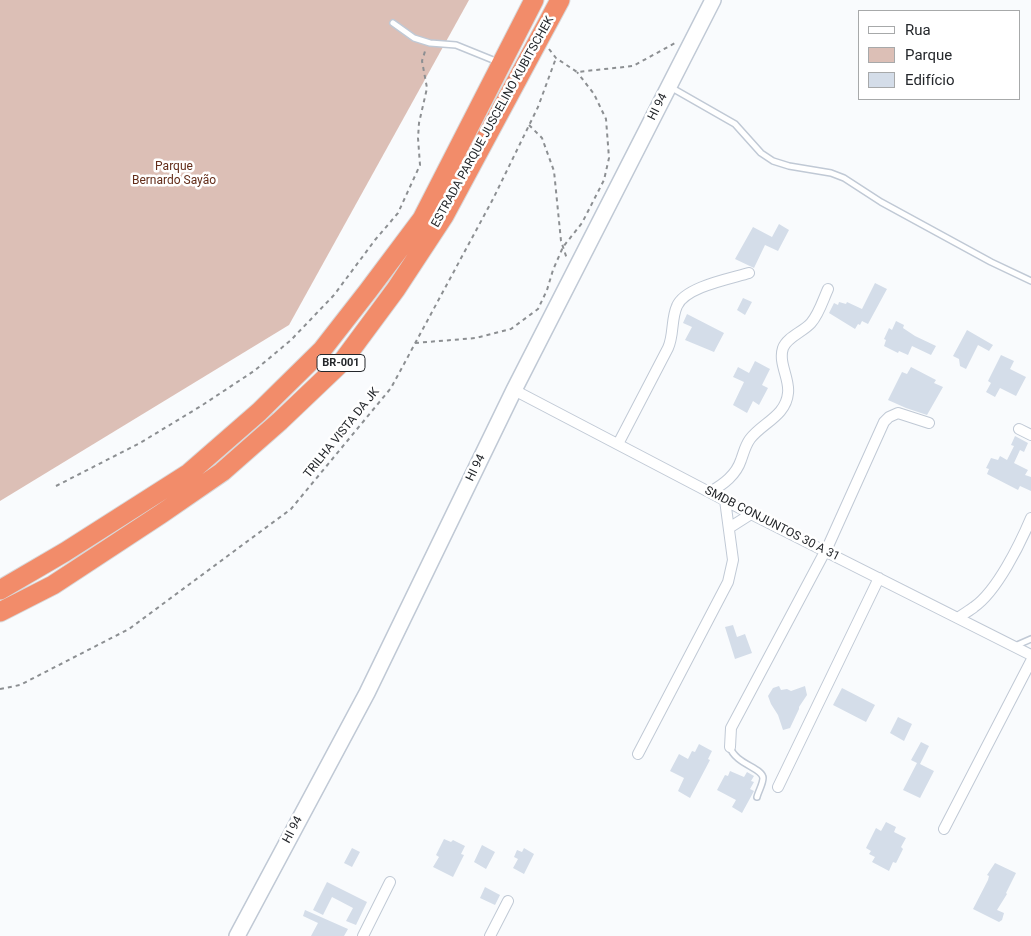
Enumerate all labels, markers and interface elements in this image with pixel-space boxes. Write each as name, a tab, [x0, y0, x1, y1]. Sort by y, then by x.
legend	[858, 10, 1021, 100]
street label: ESTRADA PARQUE JUSCELINO KUBITSCHEK	[429, 14, 557, 230]
text: Rua	[905, 21, 931, 39]
text: Parque	[905, 46, 952, 64]
text: Edifício	[905, 71, 954, 89]
street label: HI 94	[645, 91, 671, 123]
park label: Parque Bernardo Sayão	[132, 160, 216, 188]
road number: BR-001	[317, 354, 365, 372]
street label: TRILHA VISTA DA JK	[301, 385, 383, 481]
street label: HI 94	[463, 452, 489, 484]
street label: SMDB CONJUNTOS 30 A 31	[702, 484, 842, 564]
street label: HI 94	[280, 814, 306, 846]

